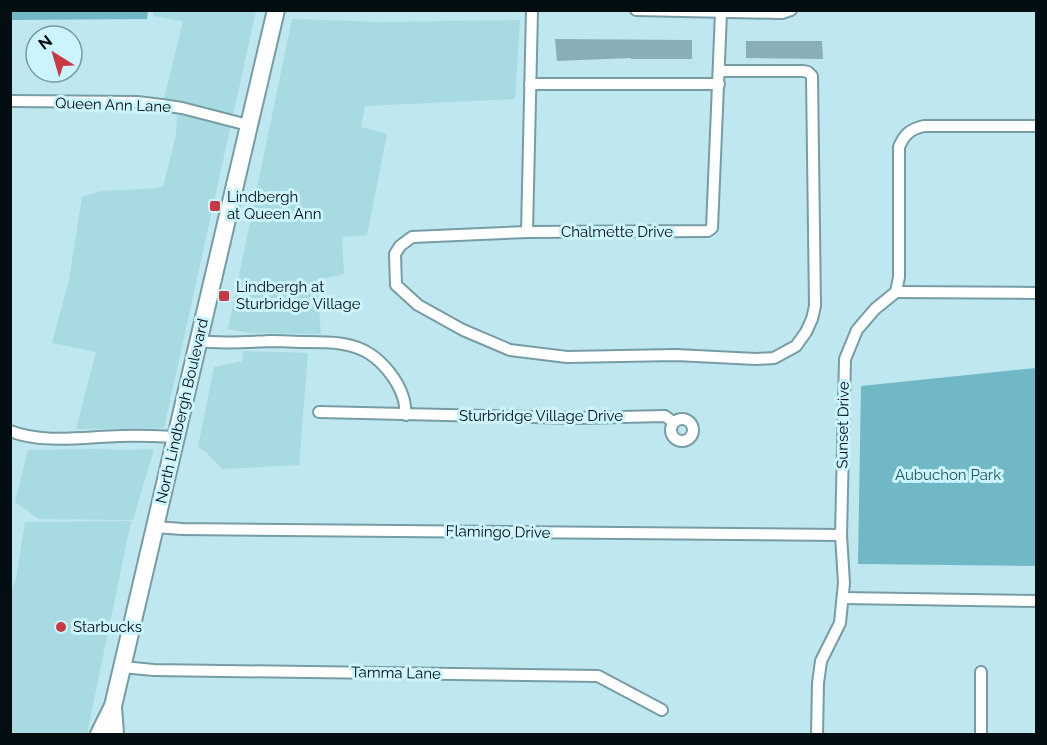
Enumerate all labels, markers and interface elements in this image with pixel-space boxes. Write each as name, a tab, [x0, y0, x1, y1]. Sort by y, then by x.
north arrow	[24, 24, 84, 84]
text: N	[35, 31, 56, 54]
street label: Queen Ann Lane	[55, 94, 171, 116]
place label: Lindbergh at Queen Ann	[227, 188, 321, 223]
marker: Lindbergh at Queen Ann	[208, 199, 222, 213]
street label: Chalmette Drive	[561, 223, 673, 241]
place label: Lindbergh at Sturbridge Village	[236, 278, 361, 313]
marker: Lindbergh at Sturbridge Village	[217, 289, 231, 303]
street label: North Lindbergh Boulevard	[152, 317, 212, 505]
street label: Sunset Drive	[833, 381, 853, 469]
street label: Sturbridge Village Drive	[459, 407, 623, 425]
park label: Aubuchon Park	[895, 466, 1001, 484]
street label: Flamingo Drive	[445, 522, 551, 542]
place label: Starbucks	[73, 618, 142, 636]
marker: Starbucks	[54, 620, 68, 634]
street label: Tamma Lane	[351, 663, 441, 683]

